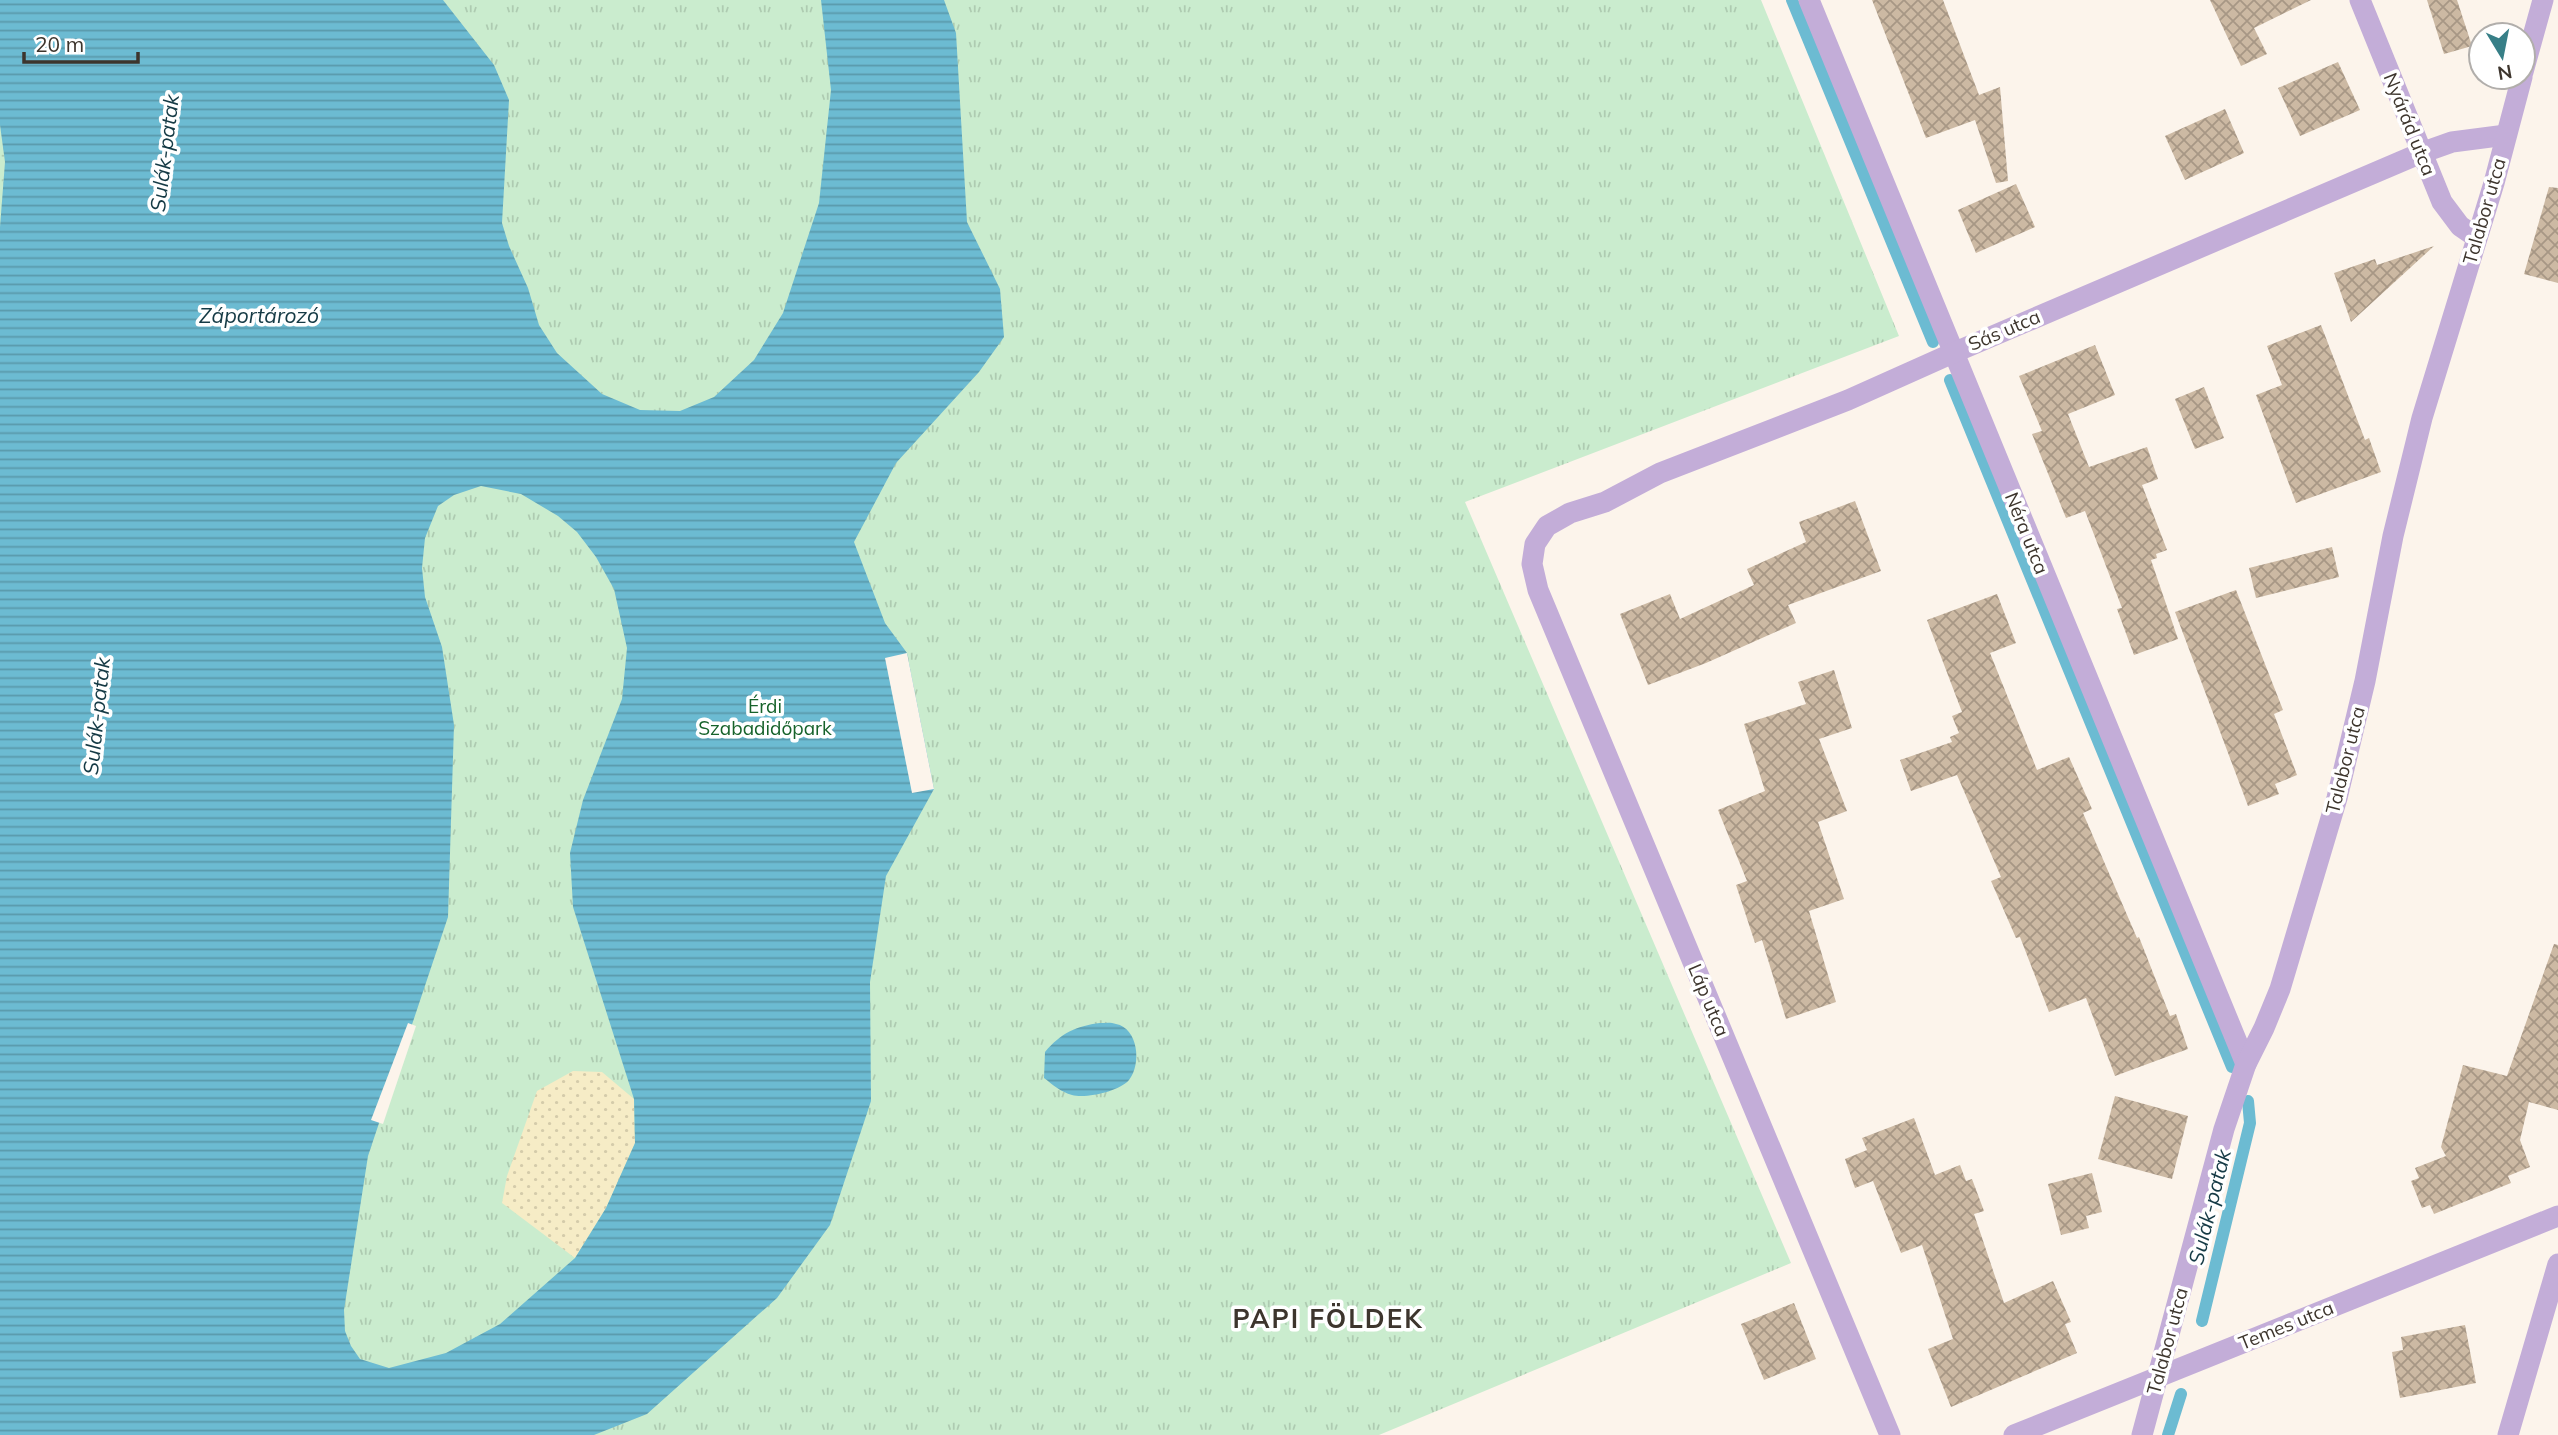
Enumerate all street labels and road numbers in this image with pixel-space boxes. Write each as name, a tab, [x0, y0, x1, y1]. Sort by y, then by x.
street label: Nyárád utca	[2379, 69, 2441, 179]
street label: Talabor utca	[2457, 155, 2511, 267]
street label: Sás utca	[1964, 304, 2044, 356]
street label: Néra utca	[2000, 489, 2054, 577]
street label: Talabor utca	[2320, 704, 2370, 816]
street label: Láp utca	[1683, 960, 1735, 1040]
street label: Talabor utca	[2141, 1285, 2193, 1397]
street label: Temes utca	[2235, 1295, 2337, 1355]

